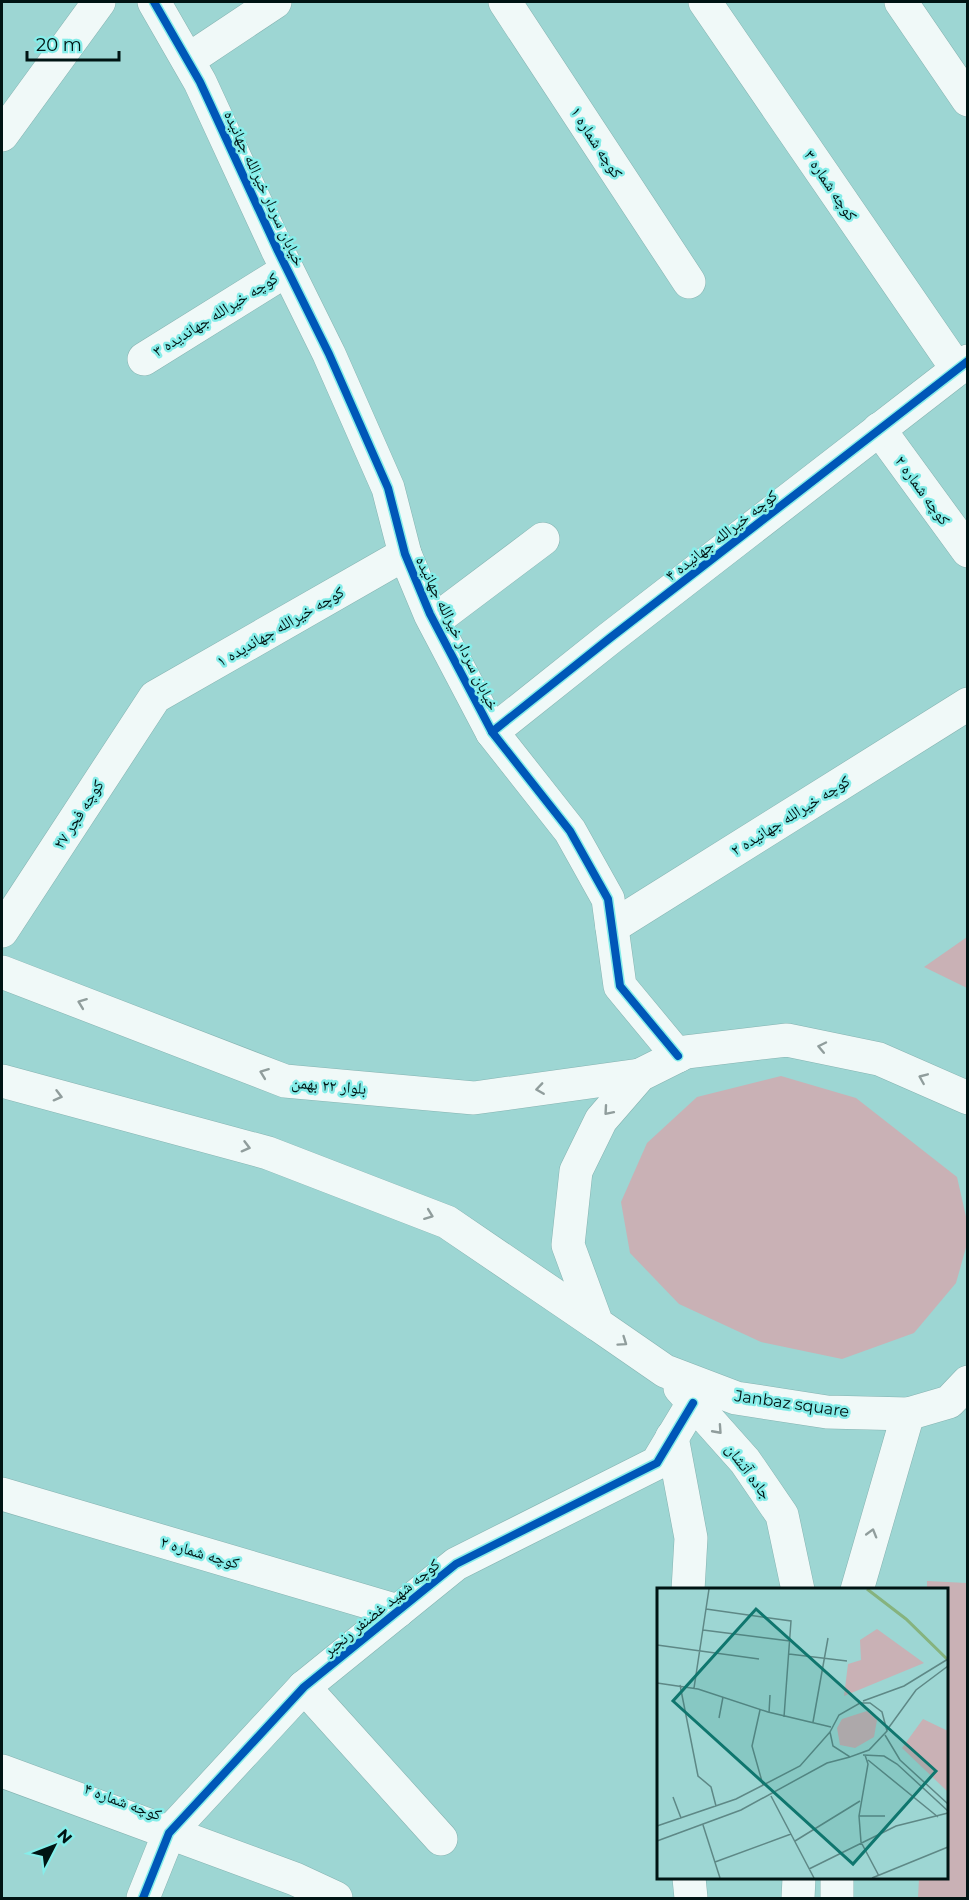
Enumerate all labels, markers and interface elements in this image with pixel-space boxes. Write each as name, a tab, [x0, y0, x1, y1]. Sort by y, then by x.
scale bar	[27, 24, 118, 62]
text: 20 m	[36, 34, 82, 56]
street label: کوچه شماره ۱	[567, 103, 627, 182]
street label: خیابان سردار خیرالله جهانیده	[219, 107, 309, 269]
street label: کوچه شماره ۳	[800, 146, 861, 224]
street label: کوچه خیرالله جهاندیده ۳	[149, 268, 282, 361]
street label: کوچه شماره ۲	[891, 452, 954, 529]
street label: کوچه خیرالله جهانیده ۴	[662, 486, 781, 585]
street label: خیابان سردار خیرالله جهانیده	[411, 553, 503, 714]
street label: کوچه خیرالله جهاندیده ۱	[213, 582, 348, 671]
street label: کوچه خیرالله جهانیده ۲	[727, 771, 854, 860]
street label: کوچه فجر ۲۷	[49, 776, 108, 852]
one-way arrow	[77, 997, 88, 1010]
one-way arrow	[817, 1041, 827, 1054]
one-way arrow	[259, 1068, 270, 1080]
street label: بلوار ۲۲ بهمن	[291, 1073, 367, 1099]
one-way arrow	[919, 1073, 930, 1085]
one-way arrow	[536, 1082, 545, 1094]
one-way arrow	[53, 1089, 63, 1102]
one-way arrow	[604, 1105, 615, 1115]
one-way arrow	[240, 1140, 251, 1152]
one-way arrow	[423, 1208, 434, 1220]
one-way arrow	[617, 1335, 628, 1346]
street label: Janbaz square	[732, 1386, 850, 1421]
one-way arrow	[711, 1423, 722, 1434]
street label: جاده آتشان	[721, 1440, 776, 1504]
one-way arrow	[865, 1528, 877, 1539]
street label: کوچه شماره ۲	[158, 1532, 242, 1573]
street label: کوچه شهید غضنفر رنجبر	[318, 1554, 444, 1661]
inset map	[657, 1588, 948, 1879]
street label: کوچه شماره ۴	[82, 1779, 164, 1824]
north arrow	[24, 1816, 84, 1876]
text: N	[53, 1825, 76, 1847]

